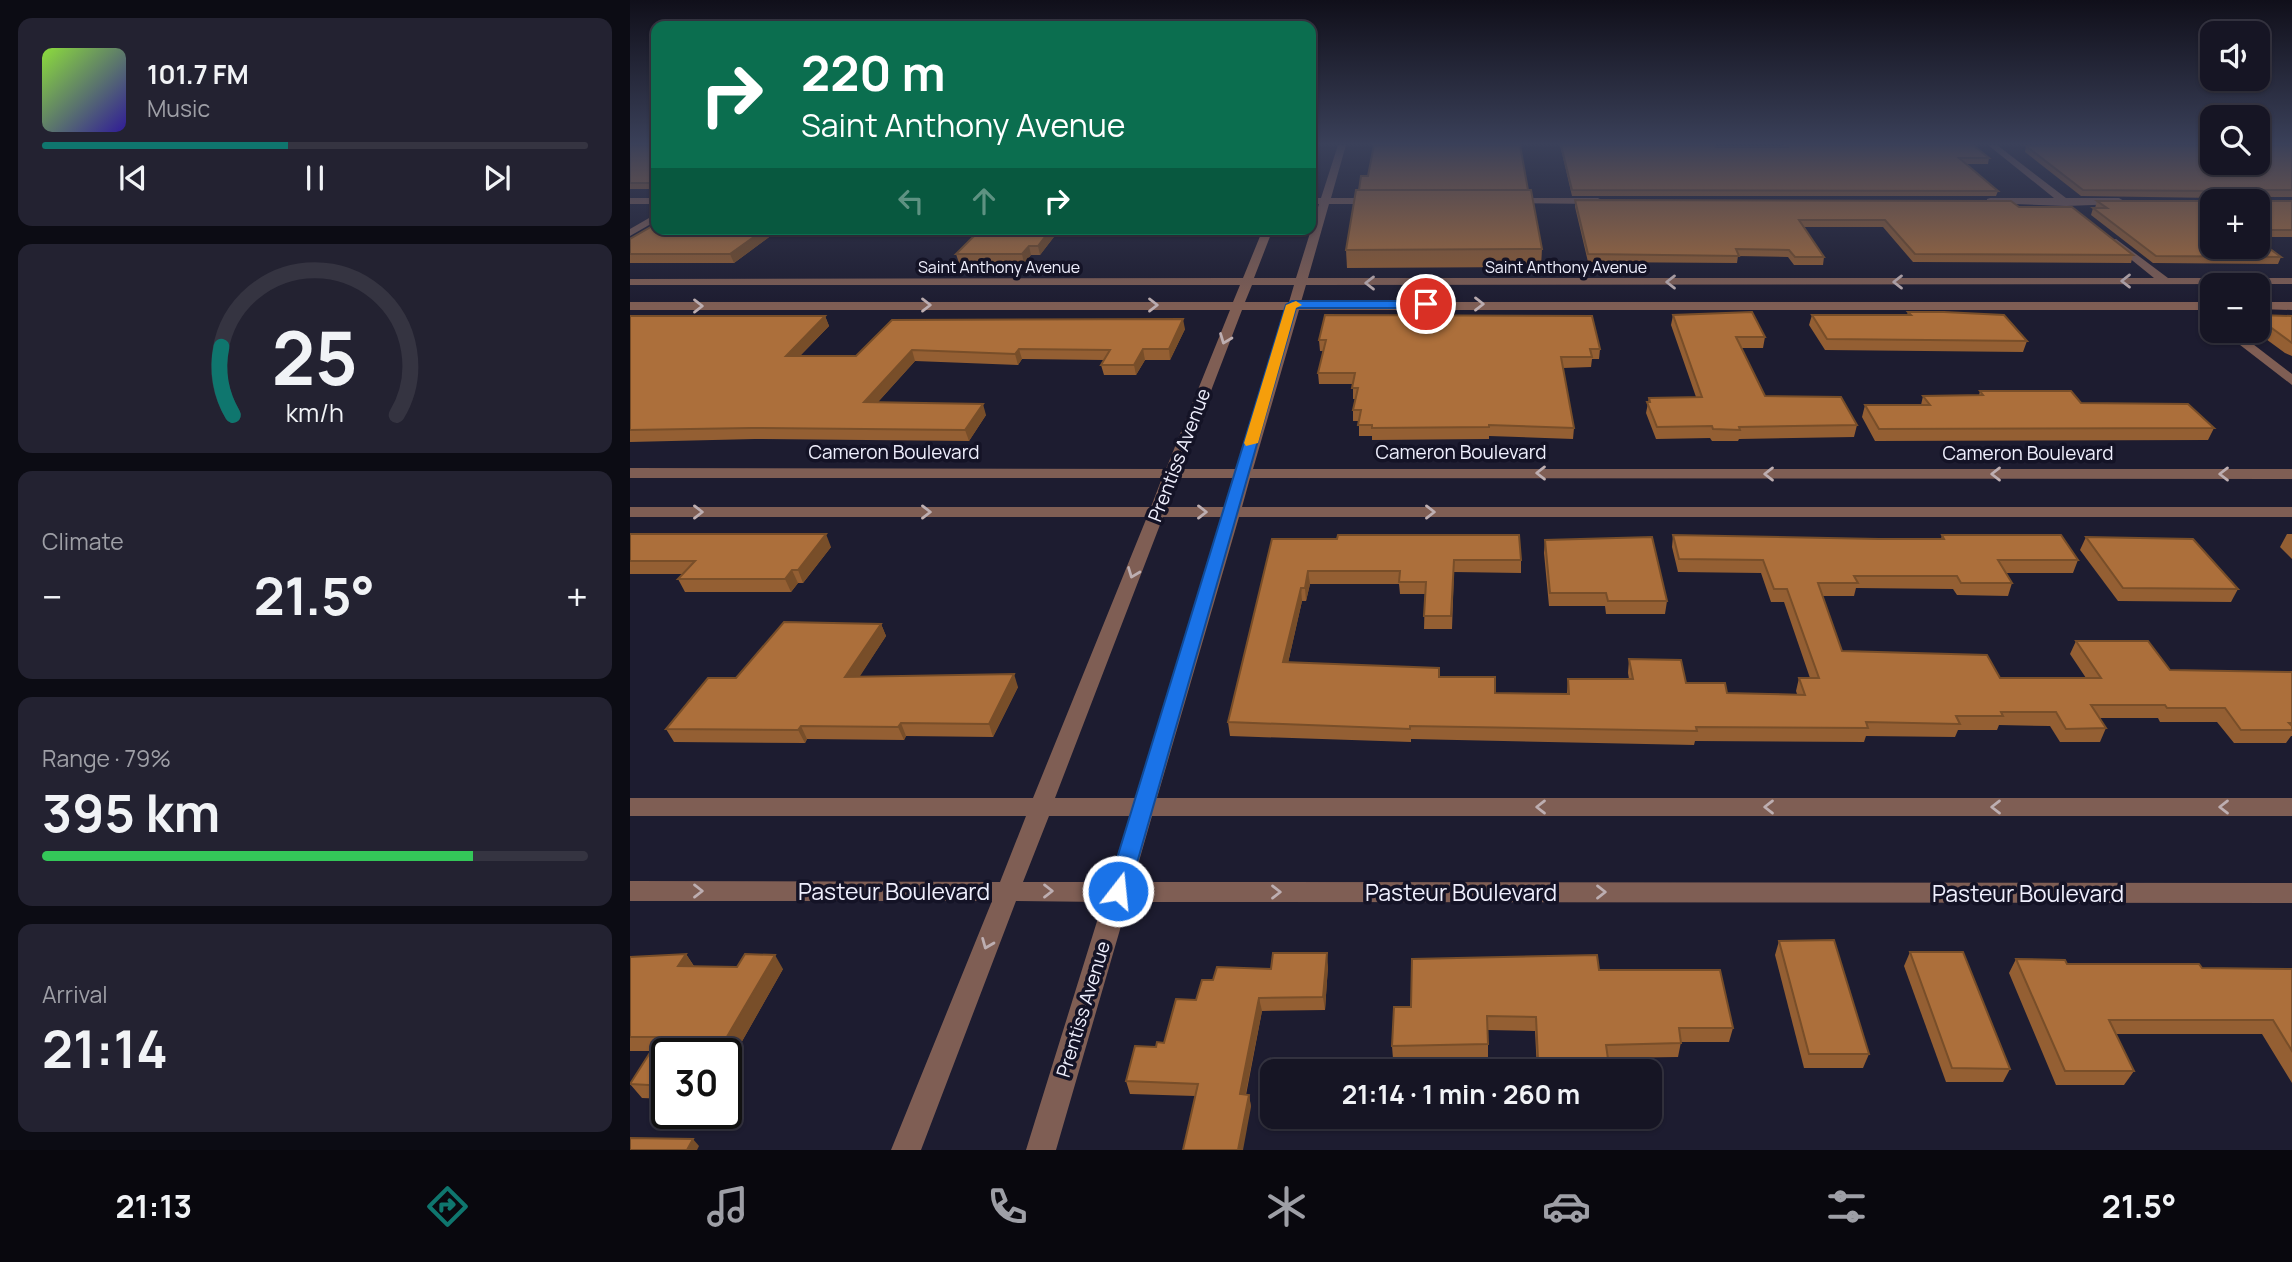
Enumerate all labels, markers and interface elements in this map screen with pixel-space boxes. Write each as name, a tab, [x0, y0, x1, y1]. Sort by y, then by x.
map controls	[2200, 21, 2270, 343]
button: sound	[2200, 21, 2270, 91]
text: 220 m	[801, 39, 945, 106]
icon: right	[686, 49, 777, 140]
text: 101.7 FM	[147, 56, 249, 92]
text: Music	[147, 92, 210, 124]
text: Saint Anthony Avenue	[801, 103, 1125, 147]
button: search	[2200, 105, 2270, 175]
icon: previous	[114, 159, 152, 197]
icon: pause	[296, 159, 334, 197]
icon: next	[478, 159, 516, 197]
icon: left	[892, 182, 930, 220]
icon: ahead	[965, 182, 1003, 220]
icon: right	[1038, 182, 1076, 220]
button: +	[2200, 189, 2270, 259]
street label: Saint Anthony Avenue	[918, 256, 1080, 278]
street label: Saint Anthony Avenue	[1485, 256, 1647, 278]
one-way arrow	[2120, 273, 2131, 289]
button: −	[2200, 273, 2270, 343]
pin	[1396, 274, 1456, 334]
one-way arrow	[1665, 274, 1676, 290]
one-way arrow	[1893, 274, 1903, 290]
one-way arrow	[1364, 275, 1375, 291]
icon: arrive	[1407, 285, 1445, 323]
one-way arrow	[1474, 296, 1484, 312]
one-way arrow	[921, 297, 931, 313]
one-way arrow	[1148, 297, 1159, 313]
one-way arrow	[693, 298, 704, 314]
text: 25	[272, 307, 358, 407]
one-way arrow	[1220, 332, 1234, 344]
street label: Prentiss Avenue	[1142, 384, 1216, 526]
text: km/h	[286, 394, 344, 429]
street label: Cameron Boulevard	[808, 439, 980, 465]
street label: Cameron Boulevard	[1375, 439, 1547, 465]
street label: Cameron Boulevard	[1942, 440, 2114, 466]
one-way arrow	[1536, 465, 1546, 481]
one-way arrow	[1763, 466, 1774, 482]
one-way arrow	[1991, 466, 2001, 482]
one-way arrow	[2218, 466, 2229, 482]
one-way arrow	[693, 504, 704, 520]
one-way arrow	[921, 504, 931, 520]
one-way arrow	[1197, 504, 1208, 520]
one-way arrow	[1425, 504, 1435, 520]
text: Climate	[42, 525, 124, 557]
text: 21.5°	[254, 560, 375, 631]
one-way arrow	[1128, 566, 1142, 578]
text: −	[42, 570, 63, 622]
text: +	[566, 570, 588, 622]
text: Range · 79%	[42, 742, 171, 774]
text: 395 km	[42, 777, 220, 848]
one-way arrow	[1536, 799, 1546, 815]
one-way arrow	[1763, 799, 1774, 815]
one-way arrow	[1991, 799, 2001, 815]
one-way arrow	[2218, 799, 2229, 815]
position arrow	[1081, 854, 1155, 928]
street label: Pasteur Boulevard	[798, 875, 990, 907]
street label: Pasteur Boulevard	[1365, 876, 1557, 908]
street label: Pasteur Boulevard	[1932, 877, 2124, 909]
one-way arrow	[693, 883, 704, 899]
one-way arrow	[1043, 883, 1054, 899]
one-way arrow	[1271, 884, 1281, 900]
one-way arrow	[1596, 884, 1607, 900]
one-way arrow	[982, 938, 996, 950]
street label: Prentiss Avenue	[1050, 938, 1116, 1080]
text: Arrival	[42, 978, 108, 1010]
text: 21:14	[42, 1013, 168, 1084]
speed limit sign: 30	[651, 1038, 742, 1129]
text: 21:14 · 1 min · 260 m	[1342, 1076, 1580, 1112]
icon: directions	[423, 1182, 472, 1231]
icon: music	[703, 1182, 752, 1231]
icon: phone	[983, 1182, 1032, 1231]
icon: climate	[1262, 1182, 1311, 1231]
icon: car	[1542, 1182, 1591, 1231]
icon: filters	[1822, 1182, 1871, 1231]
text: 21:13	[115, 1184, 192, 1228]
text: 21.5°	[2102, 1184, 2177, 1228]

